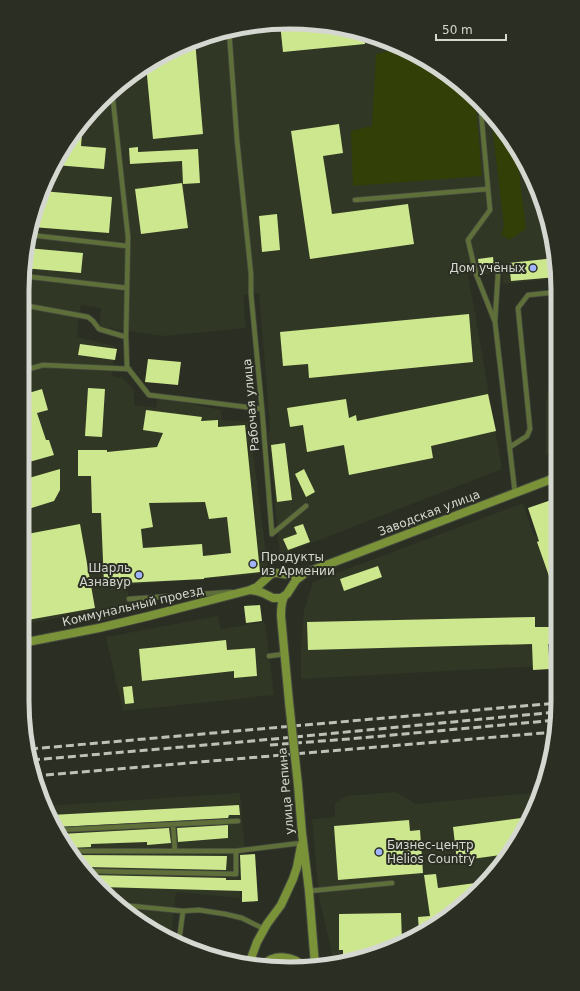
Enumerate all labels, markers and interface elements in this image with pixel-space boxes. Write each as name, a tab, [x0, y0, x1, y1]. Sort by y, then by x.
scale bar	[436, 16, 506, 42]
text: 50 m	[442, 23, 473, 37]
place label: Дом учёных	[449, 261, 525, 275]
marker: Дом учёных	[528, 263, 538, 273]
street label: Рабочая улица	[240, 358, 262, 452]
street label: Заводская улица	[376, 487, 482, 539]
place label: Продукты из Армении	[261, 550, 335, 578]
marker: Продукты из Армении	[248, 559, 258, 569]
place label: Шарль Азнавур	[79, 561, 131, 589]
marker: Шарль Азнавур	[134, 570, 144, 580]
street label: Коммунальный проезд	[61, 583, 205, 629]
street label: улица Репина	[275, 747, 297, 835]
place label: Бизнес-центр Helios Country	[387, 838, 475, 866]
marker: Бизнес-центр Helios Country	[374, 847, 384, 857]

